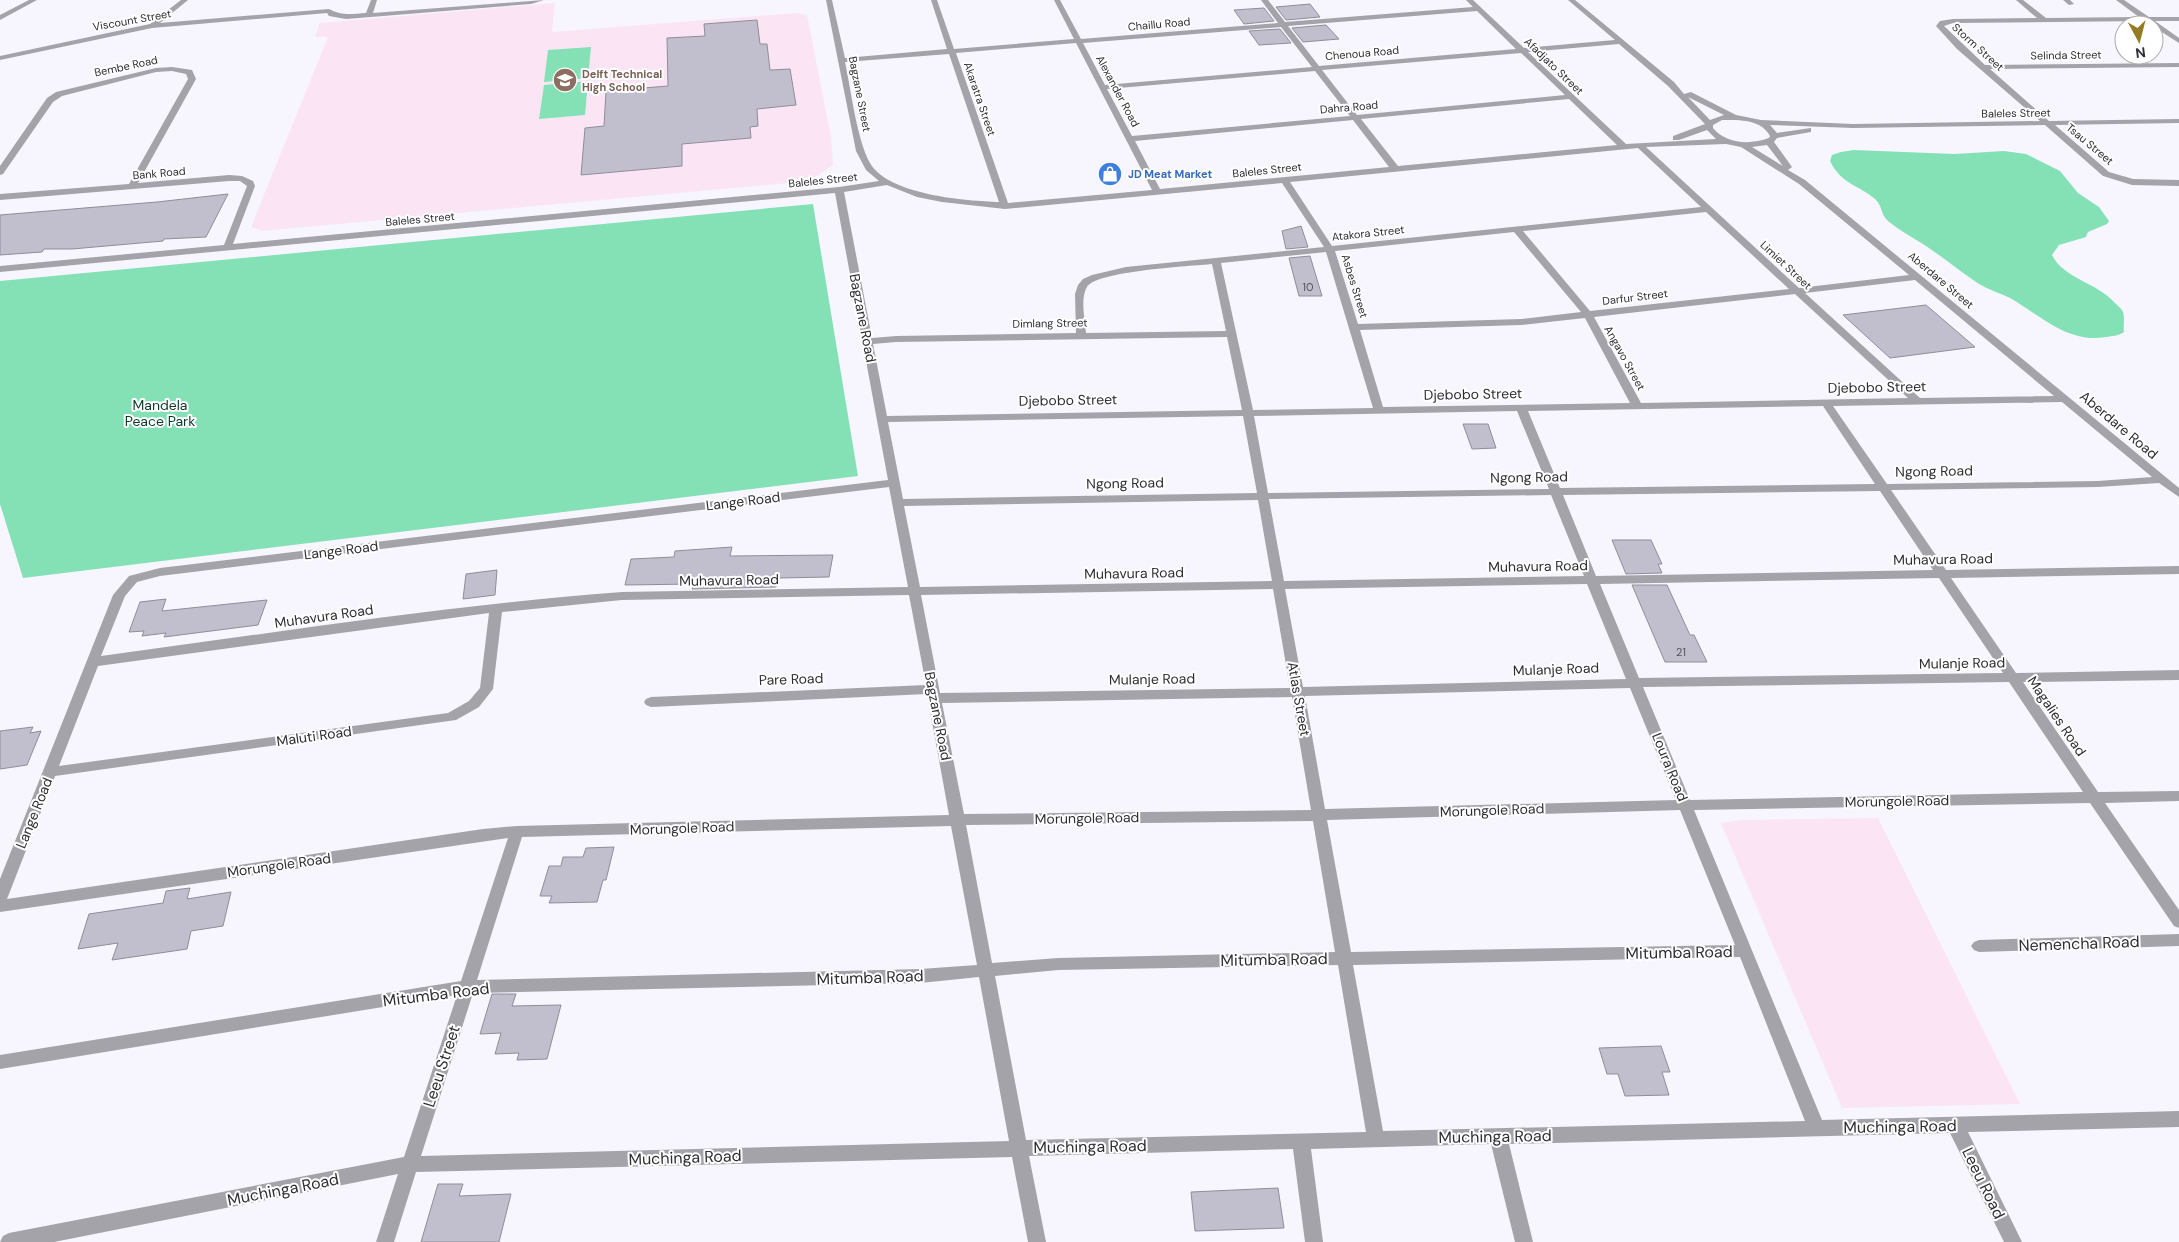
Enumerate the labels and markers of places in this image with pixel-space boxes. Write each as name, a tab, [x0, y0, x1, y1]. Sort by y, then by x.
school or university icon: Delft Technical High School	[552, 67, 578, 93]
place label: Delft Technical High School	[582, 67, 662, 94]
shop icon: JD Meat Market	[1097, 161, 1123, 187]
place label: JD Meat Market	[1128, 167, 1213, 181]

